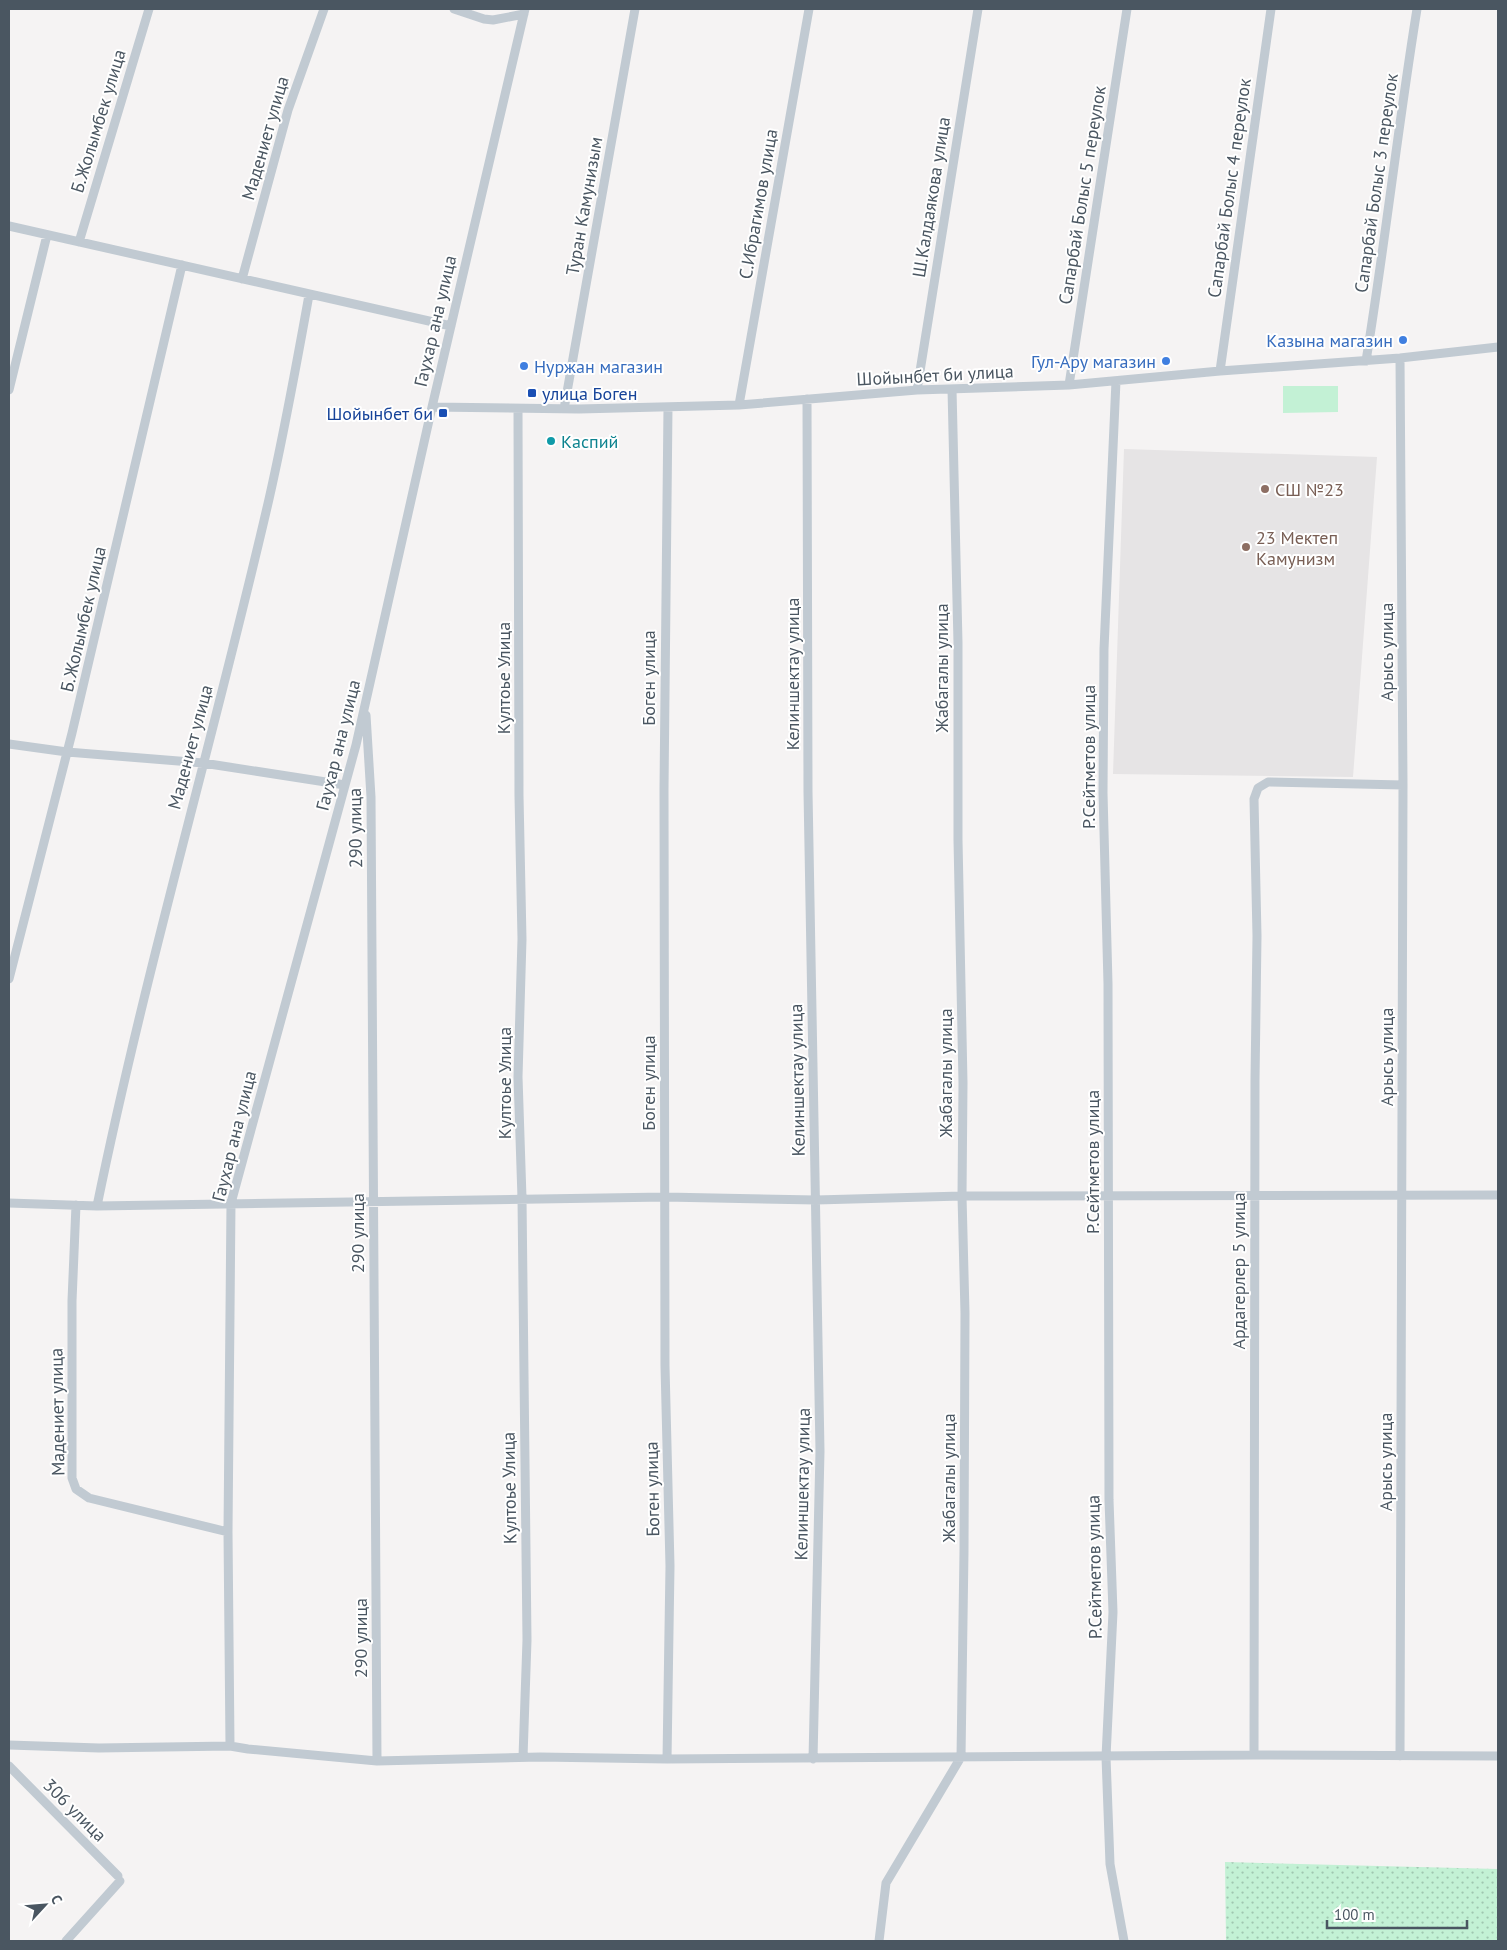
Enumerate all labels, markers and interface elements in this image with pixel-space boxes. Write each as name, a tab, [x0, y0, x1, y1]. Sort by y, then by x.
street label: Б.Жолымбек улица	[65, 47, 131, 195]
street label: Сапарбай Болыс 3 переулок	[1349, 71, 1403, 294]
street label: Мадениет улица	[236, 73, 294, 203]
street label: Сапарбай Болыс 4 переулок	[1202, 76, 1256, 299]
street label: Сапарбай Болыс 5 переулок	[1053, 83, 1111, 306]
street label: Ш.Калдаякова улица	[907, 115, 955, 279]
street label: С.Ибрагимов улица	[733, 127, 783, 281]
street label: Туран Камунизым	[561, 135, 607, 277]
street label: Гаухар ана улица	[409, 253, 461, 389]
place label: Казына магазин	[1266, 329, 1393, 352]
marker: Казына магазин	[1397, 334, 1409, 346]
place label: Гул-Ару магазин	[1031, 350, 1156, 373]
place label: Нуржан магазин	[534, 355, 663, 378]
marker: Гул-Ару магазин	[1160, 355, 1172, 367]
street label: Шойынбет би улица	[856, 359, 1014, 391]
marker: Нуржан магазин	[518, 360, 530, 372]
place label: улица Боген	[542, 382, 637, 405]
marker: улица Боген	[526, 387, 538, 399]
place label: Шойынбет би	[326, 402, 433, 425]
marker: Шойынбет би	[437, 407, 449, 419]
place label: Каспий	[561, 430, 618, 453]
marker: Каспий	[545, 435, 557, 447]
place label: СШ №23	[1275, 478, 1344, 501]
marker: СШ №23	[1259, 483, 1271, 495]
place label: 23 Мектеп Камунизм	[1256, 526, 1338, 570]
marker: 23 Мектеп Камунизм	[1240, 541, 1252, 553]
street label: Б.Жолымбек улица	[55, 544, 111, 694]
street label: Келиншектау улица	[781, 598, 804, 750]
street label: Жабагалы улица	[930, 603, 953, 734]
street label: Арысь улица	[1375, 603, 1398, 701]
street label: Култоье Улица	[492, 622, 515, 734]
street label: Боген улица	[637, 630, 660, 726]
street label: Гаухар ана улица	[311, 677, 365, 813]
street label: Мадениет улица	[162, 682, 218, 812]
street label: Р.Сейтметов улица	[1077, 685, 1100, 829]
street label: 290 улица	[343, 788, 367, 868]
street label: Келиншектау улица	[784, 1004, 810, 1156]
street label: Жабагалы улица	[934, 1008, 957, 1139]
street label: Арысь улица	[1375, 1008, 1398, 1106]
street label: Култоье Улица	[493, 1027, 516, 1139]
street label: Боген улица	[637, 1035, 660, 1131]
street label: Гаухар ана улица	[207, 1068, 261, 1204]
street label: Р.Сейтметов улица	[1081, 1090, 1104, 1234]
street label: Ардагерлер 5 улица	[1227, 1192, 1250, 1350]
street label: 290 улица	[346, 1193, 369, 1273]
street label: Мадениет улица	[44, 1348, 70, 1476]
street label: Келиншектау улица	[789, 1408, 815, 1560]
street label: Жабагалы улица	[937, 1413, 960, 1544]
street label: Арысь улица	[1374, 1413, 1397, 1511]
street label: Култоье Улица	[497, 1432, 521, 1544]
street label: Боген улица	[640, 1441, 664, 1537]
street label: Р.Сейтметов улица	[1081, 1495, 1107, 1639]
street label: 290 улица	[349, 1598, 372, 1678]
street label: 306 улица	[39, 1774, 111, 1846]
north arrow	[20, 1880, 70, 1930]
text: С	[47, 1892, 67, 1907]
scale bar	[1327, 1898, 1467, 1930]
text: 100 m	[1334, 1905, 1375, 1924]

